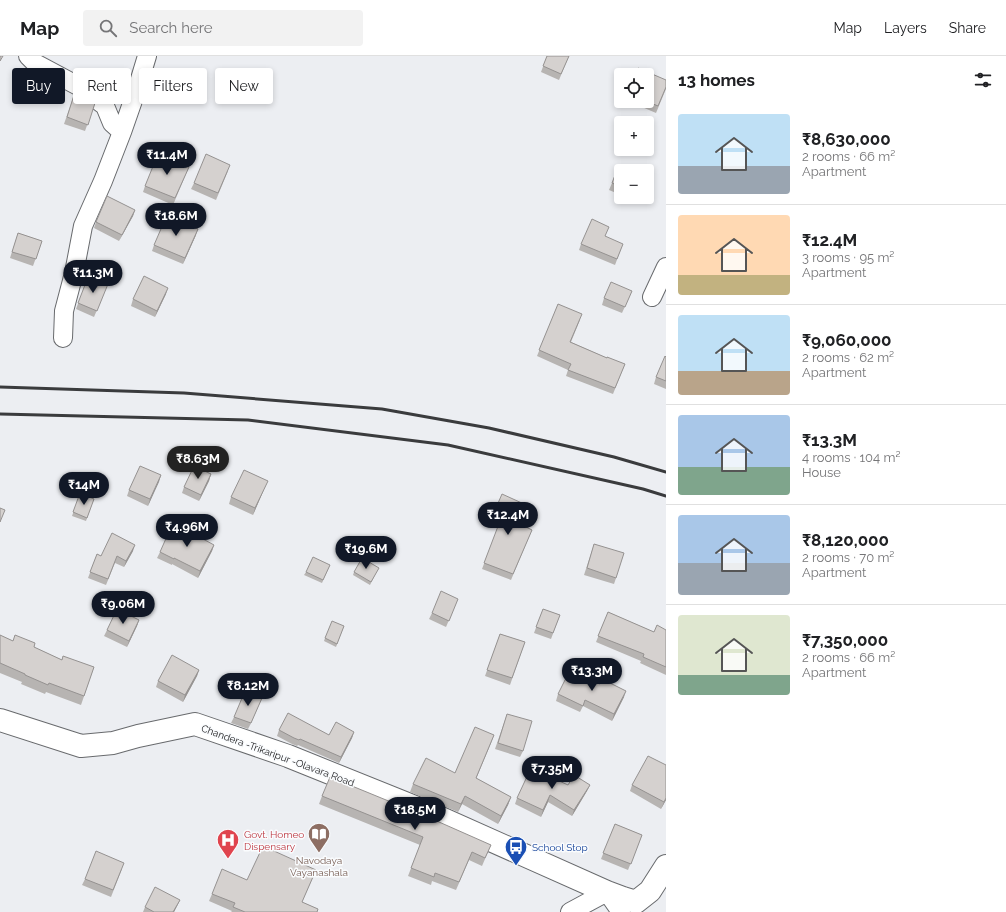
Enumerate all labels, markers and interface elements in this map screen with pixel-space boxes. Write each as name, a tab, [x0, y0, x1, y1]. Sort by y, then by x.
search box	[83, 10, 363, 46]
text: Map	[20, 17, 59, 39]
icon: search	[97, 17, 119, 39]
text: Search here	[129, 19, 213, 37]
text: Map	[834, 20, 862, 36]
text: Layers	[884, 20, 927, 36]
text: Share	[949, 20, 986, 36]
chip: Buy	[12, 68, 65, 104]
chip: Rent	[73, 68, 131, 104]
chip: Filters	[139, 68, 207, 104]
chip: New	[215, 68, 273, 104]
map controls	[614, 68, 654, 204]
button: locate	[614, 68, 654, 108]
icon: filters	[972, 69, 994, 91]
text: 13 homes	[678, 70, 755, 90]
button: +	[614, 116, 654, 156]
text: ₹8,630,000	[802, 129, 891, 149]
icon: home	[710, 130, 758, 178]
pin: ₹11.4M	[134, 142, 200, 176]
text: ₹11.4M	[146, 147, 188, 162]
text: 2 rooms · 66 m²	[802, 149, 895, 164]
button: −	[614, 164, 654, 204]
text: Apartment	[802, 164, 866, 179]
pin: ₹18.6M	[143, 203, 209, 237]
text: ₹18.6M	[154, 208, 198, 223]
text: ₹12.4M	[802, 230, 857, 250]
icon: home	[710, 231, 758, 279]
text: 3 rooms · 95 m²	[802, 250, 894, 265]
pin: ₹11.3M	[60, 260, 126, 294]
text: ₹11.3M	[72, 265, 114, 280]
text: Apartment	[802, 265, 866, 280]
text: ₹9,060,000	[802, 330, 892, 350]
icon: home	[710, 331, 758, 379]
text: 2 rooms · 62 m²	[802, 350, 894, 365]
text: Apartment	[802, 365, 866, 380]
text: ₹13.3M	[802, 430, 857, 450]
icon: home	[710, 431, 758, 479]
pin: ₹8.63M	[165, 446, 231, 480]
text: 4 rooms · 104 m²	[802, 450, 900, 465]
text: ₹8.63M	[176, 451, 220, 466]
text: House	[802, 465, 841, 480]
pin: ₹14M	[60, 472, 108, 506]
text: ₹14M	[68, 477, 100, 492]
pin: ₹12.4M	[475, 502, 541, 536]
text: ₹12.4M	[487, 507, 529, 522]
pin: ₹4.96M	[154, 514, 220, 548]
text: ₹4.96M	[165, 519, 209, 534]
text: ₹8,120,000	[802, 530, 889, 550]
icon: home	[710, 531, 758, 579]
pin: ₹19.6M	[333, 536, 399, 570]
text: ₹19.6M	[344, 541, 388, 556]
text: 2 rooms · 70 m²	[802, 550, 894, 565]
text: Apartment	[802, 565, 866, 580]
pin: ₹9.06M	[90, 591, 156, 625]
text: ₹9.06M	[101, 596, 145, 611]
text: ₹7,350,000	[802, 630, 888, 650]
icon: home	[710, 631, 758, 679]
text: 2 rooms · 66 m²	[802, 650, 895, 665]
pin: ₹13.3M	[559, 658, 625, 692]
text: ₹13.3M	[571, 663, 613, 678]
text: Apartment	[802, 665, 866, 680]
pin: ₹8.12M	[215, 673, 281, 707]
text: ₹8.12M	[227, 678, 269, 693]
street label: Chandera -Trikaripur -Olavara Road	[200, 723, 356, 788]
pin: ₹7.35M	[519, 756, 585, 790]
text: ₹7.35M	[531, 761, 573, 776]
pin: ₹18.5M	[382, 797, 448, 831]
text: ₹18.5M	[394, 802, 436, 817]
library icon: Navodaya Vayanashala	[306, 821, 332, 854]
hospital icon: Govt. Homeo Dispensary	[215, 827, 241, 860]
place label: Govt. Homeo Dispensary	[244, 829, 304, 852]
bus stop icon: School Stop	[503, 834, 529, 867]
place label: School Stop	[532, 842, 588, 853]
place label: Navodaya Vayanashala	[290, 855, 348, 878]

